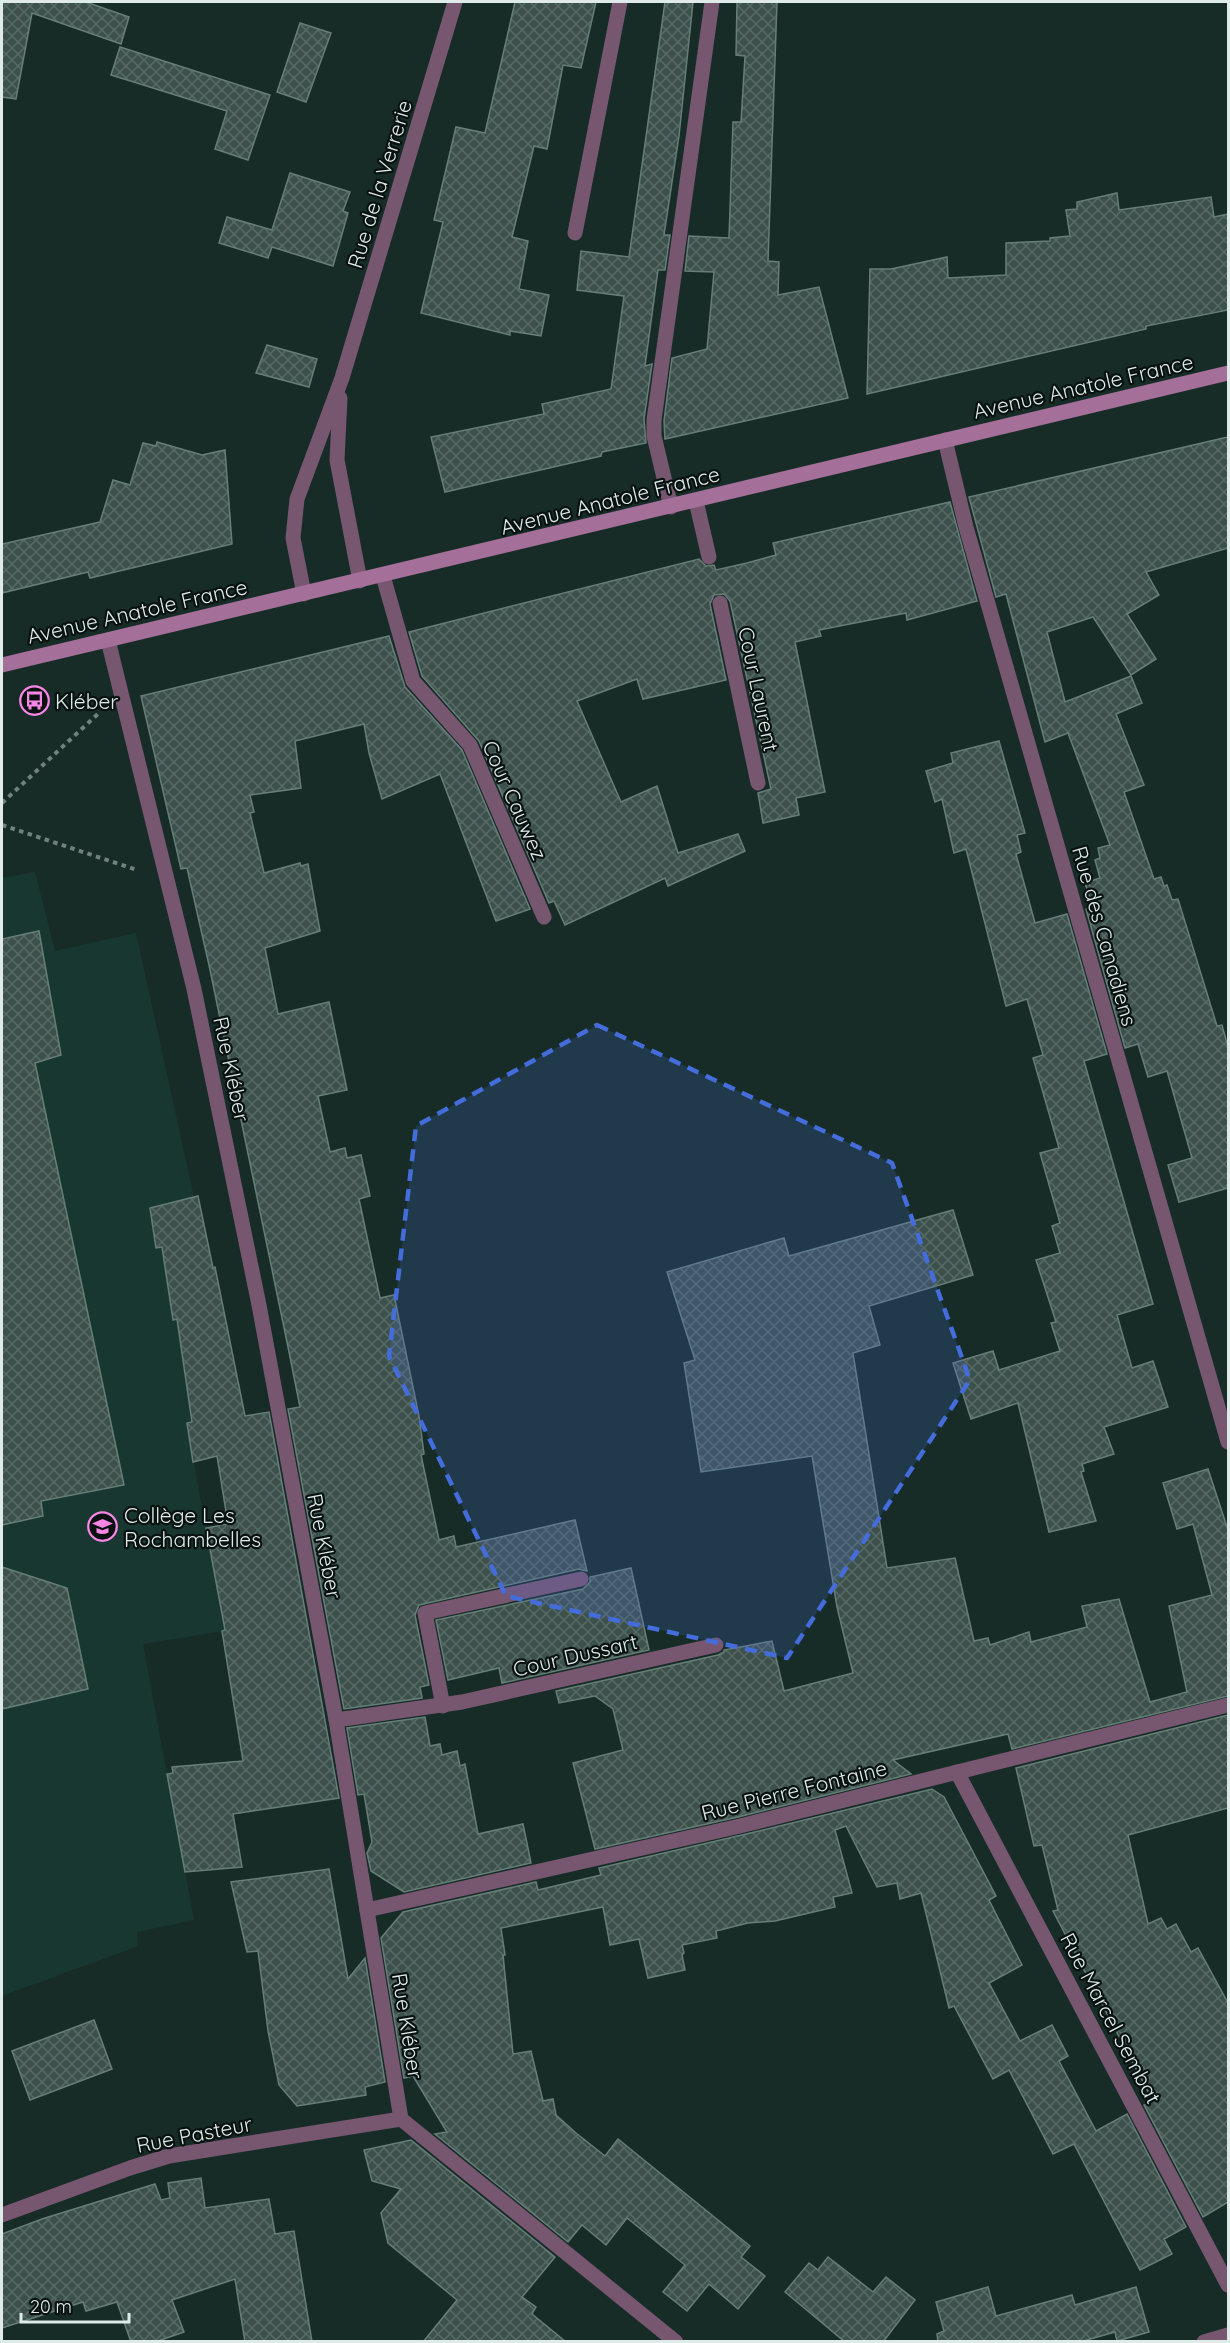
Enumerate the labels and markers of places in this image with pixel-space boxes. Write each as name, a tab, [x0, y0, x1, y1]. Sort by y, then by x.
bus stop icon: Kléber	[18, 685, 50, 717]
place label: Kléber	[55, 688, 118, 714]
place label: Collège Les Rochambelles	[124, 1502, 261, 1552]
school or university icon: Collège Les Rochambelles	[87, 1511, 119, 1543]

